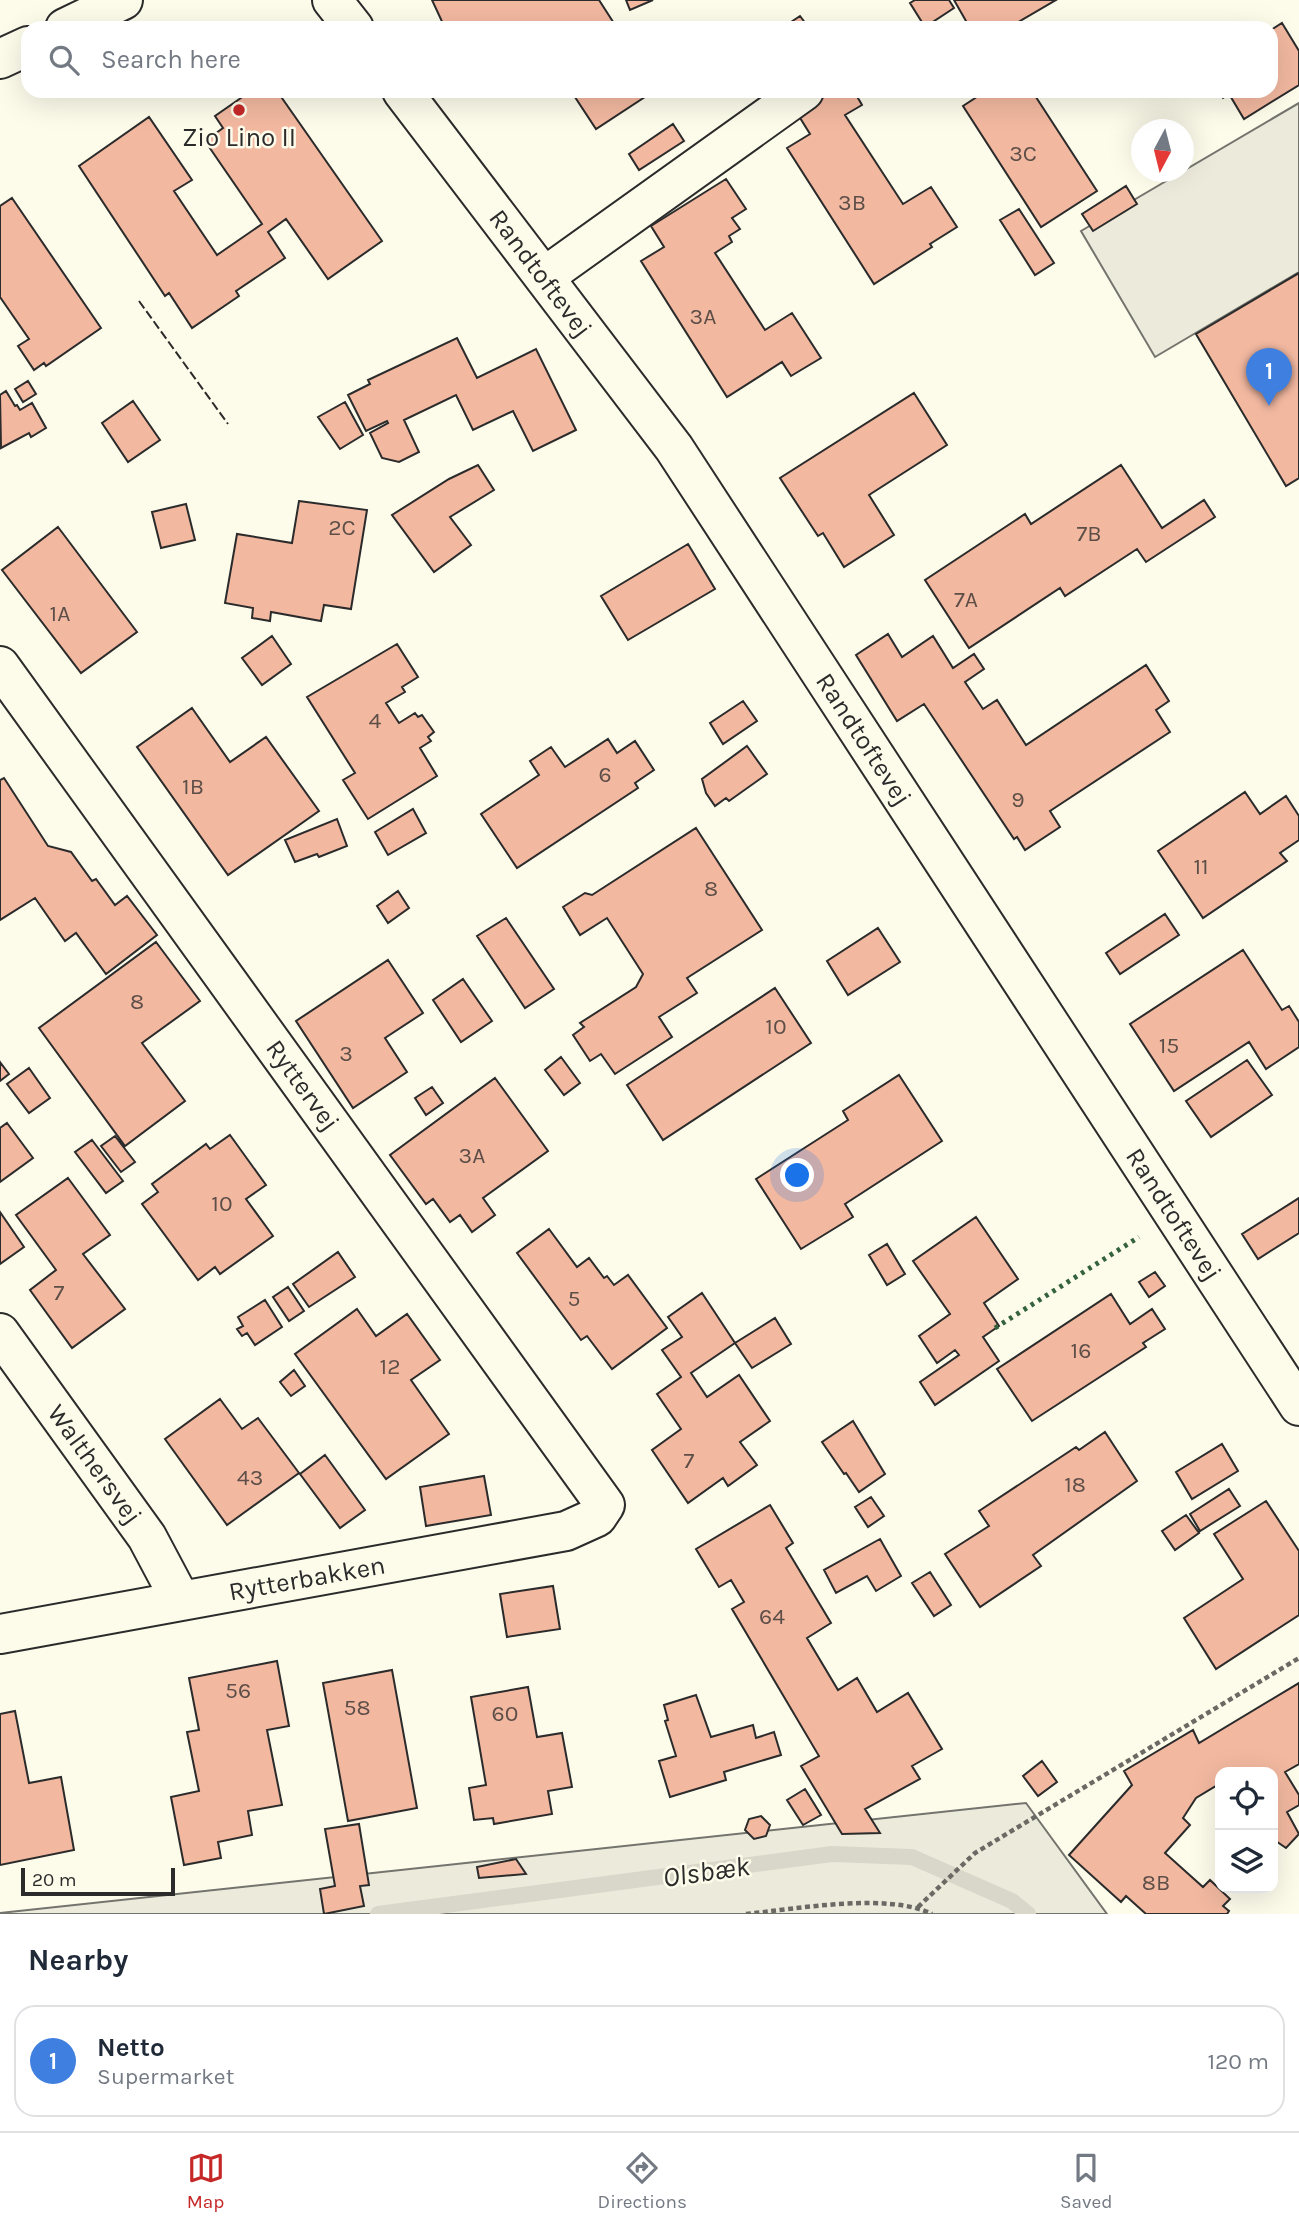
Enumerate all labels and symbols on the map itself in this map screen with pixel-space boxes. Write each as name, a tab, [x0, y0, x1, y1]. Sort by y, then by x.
marker: Zio Lino II	[231, 102, 247, 118]
north arrow	[1131, 119, 1194, 182]
place label: Zio Lino II	[182, 122, 296, 153]
house number: 3C	[1009, 140, 1037, 167]
house number: 3B	[838, 189, 866, 216]
street label: Randtoftevej	[483, 203, 599, 343]
house number: 3A	[690, 303, 716, 330]
pin: 1	[1246, 348, 1292, 406]
house number: 2C	[328, 514, 356, 541]
house number: 7B	[1076, 520, 1102, 547]
house number: 7A	[954, 586, 978, 613]
house number: 1A	[50, 600, 70, 627]
street label: Randtoftevej	[809, 667, 918, 811]
house number: 4	[369, 707, 382, 734]
house number: 6	[598, 761, 612, 788]
house number: 1B	[182, 773, 204, 800]
house number: 9	[1011, 786, 1025, 813]
house number: 11	[1193, 853, 1209, 880]
house number: 8	[704, 875, 718, 902]
house number: 8	[130, 988, 144, 1015]
house number: 10	[765, 1013, 787, 1040]
house number: 15	[1159, 1032, 1179, 1059]
street label: Ryttervej	[259, 1034, 346, 1137]
house number: 3	[339, 1040, 353, 1067]
house number: 3A	[459, 1142, 485, 1169]
street label: Randtoftevej	[1119, 1142, 1228, 1286]
your location	[780, 1158, 814, 1192]
house number: 10	[211, 1190, 233, 1217]
house number: 7	[54, 1279, 65, 1306]
house number: 5	[568, 1285, 580, 1312]
house number: 16	[1071, 1337, 1091, 1364]
house number: 12	[380, 1353, 400, 1380]
street label: Walthersvej	[41, 1398, 148, 1530]
house number: 7	[684, 1447, 695, 1474]
house number: 43	[237, 1464, 263, 1491]
house number: 18	[1064, 1471, 1086, 1498]
street label: Rytterbakken	[226, 1549, 388, 1608]
house number: 64	[759, 1603, 785, 1630]
house number: 56	[225, 1677, 251, 1704]
house number: 58	[343, 1694, 371, 1721]
house number: 60	[492, 1700, 518, 1727]
water label: Olsbæk	[661, 1849, 752, 1894]
scale bar	[21, 1865, 175, 1897]
house number: 8B	[1142, 1869, 1170, 1896]

